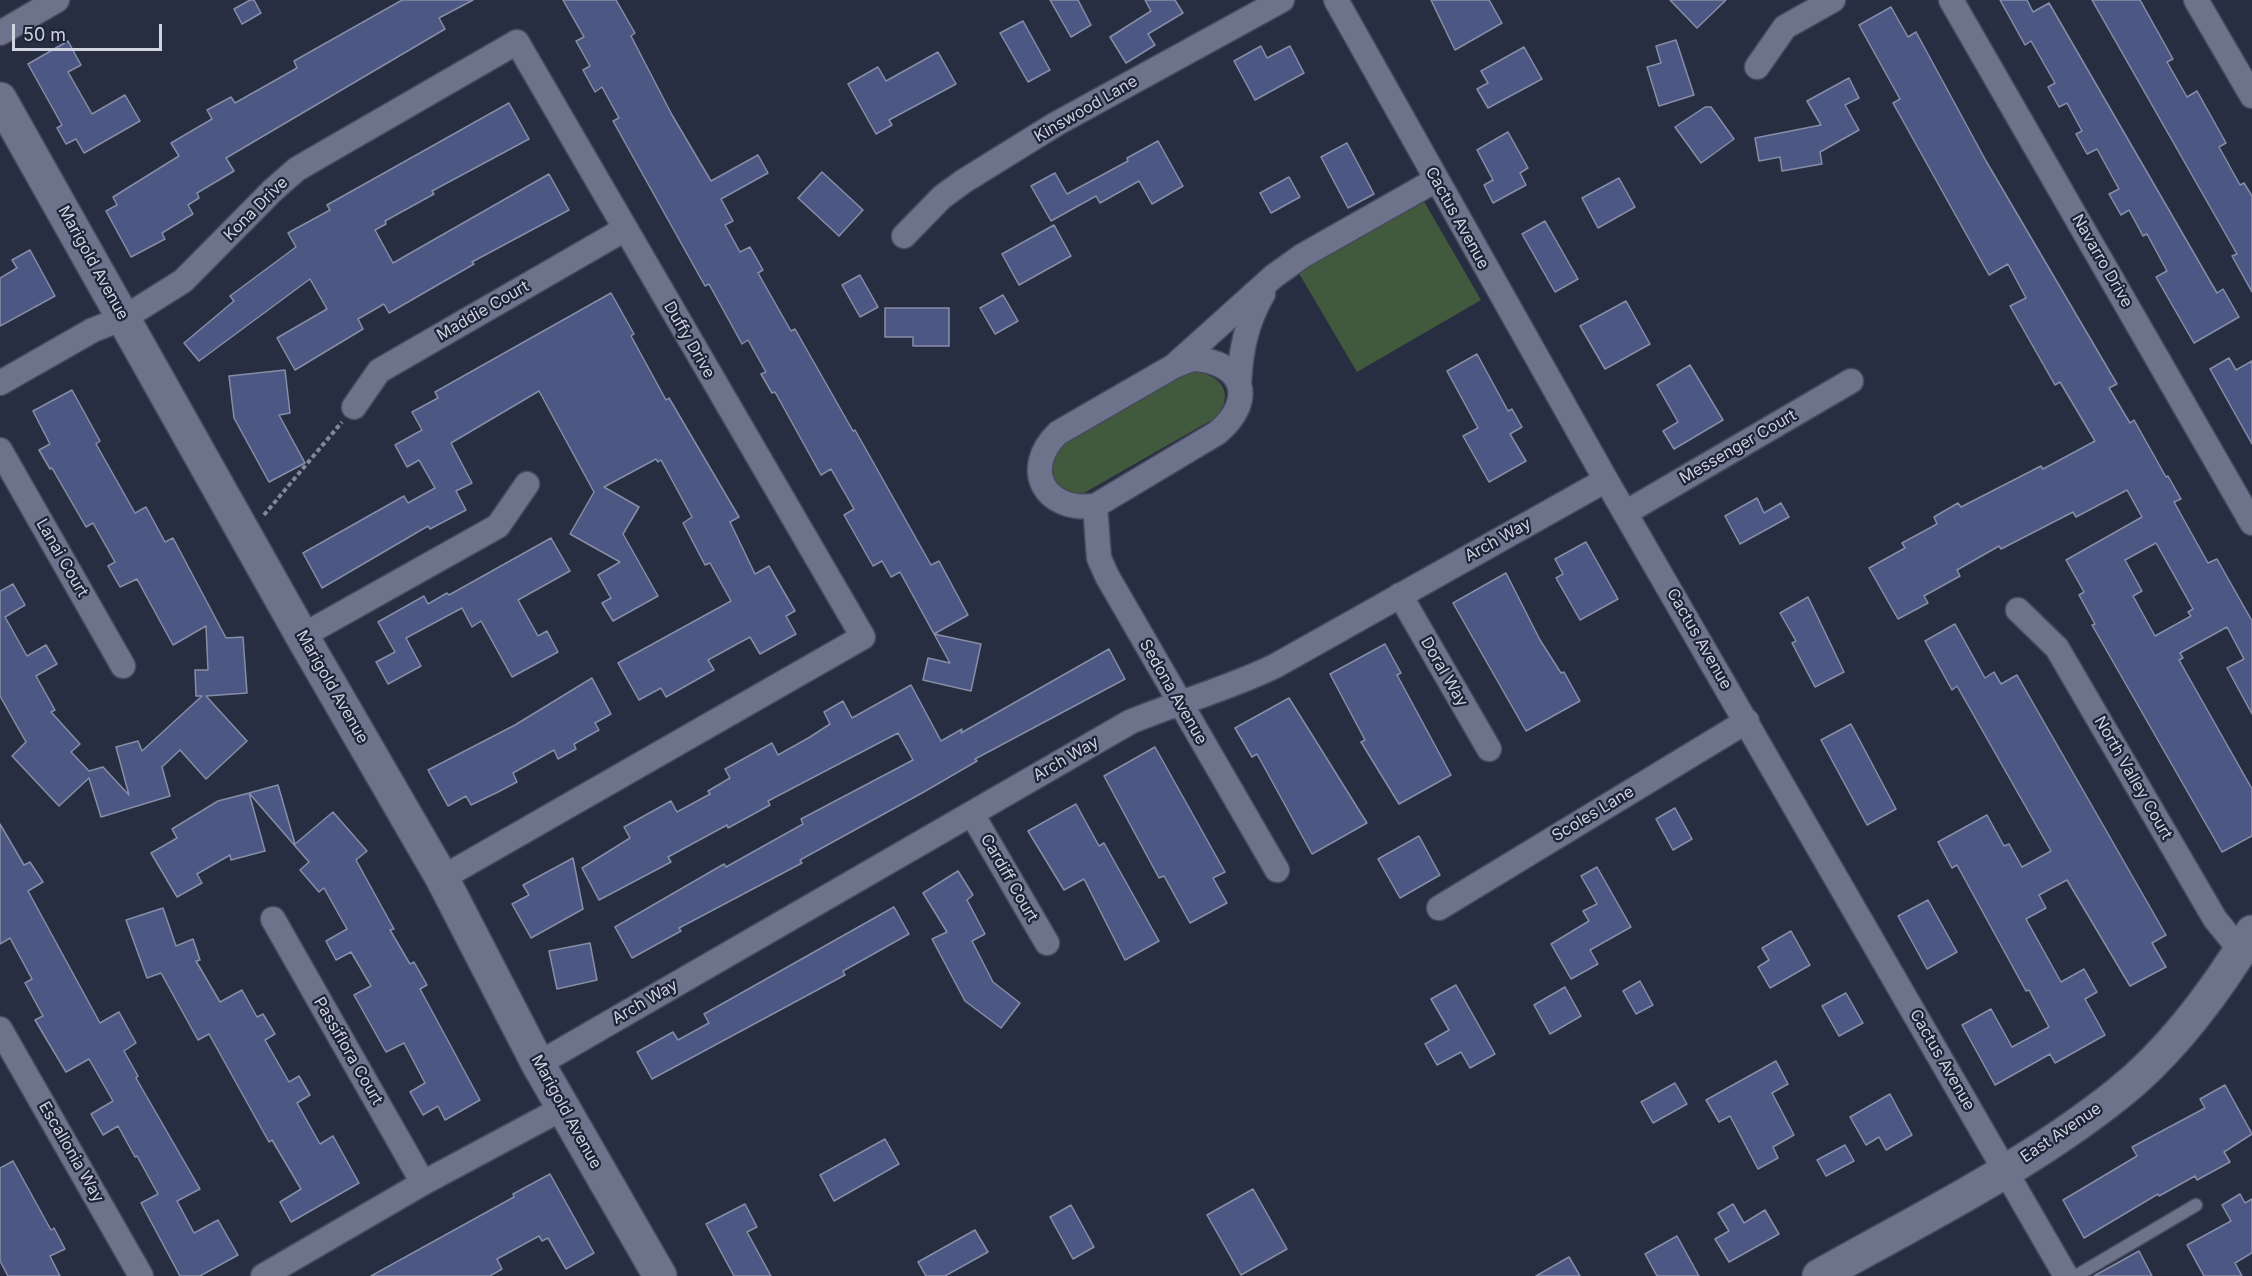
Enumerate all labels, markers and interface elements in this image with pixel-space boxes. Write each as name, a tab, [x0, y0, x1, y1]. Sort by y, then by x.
scale bar	[15, 12, 165, 50]
text: 50 m	[23, 24, 66, 45]
street label: Kinswood Lane	[1031, 72, 1141, 146]
street label: Cactus Avenue	[1421, 164, 1493, 272]
street label: Kona Drive	[220, 173, 292, 245]
street label: Marigold Avenue	[54, 203, 132, 323]
street label: Navarro Drive	[2068, 211, 2136, 311]
street label: Maddie Court	[434, 277, 532, 345]
street label: Duffy Drive	[659, 298, 719, 382]
street label: Messenger Court	[1676, 406, 1800, 488]
street label: Arch Way	[1462, 514, 1534, 566]
street label: Lanai Court	[32, 515, 92, 601]
street label: Cactus Avenue	[1662, 585, 1736, 693]
street label: Marigold Avenue	[292, 627, 372, 747]
street label: Doral Way	[1416, 634, 1472, 710]
street label: Sedona Avenue	[1135, 636, 1211, 748]
street label: North Valley Court	[2090, 713, 2176, 843]
street label: Arch Way	[1030, 733, 1102, 785]
street label: Scoles Lane	[1549, 782, 1637, 846]
street label: Cardiff Court	[976, 831, 1042, 925]
street label: Arch Way	[609, 976, 681, 1028]
street label: Passiflora Court	[309, 994, 387, 1108]
street label: Cactus Avenue	[1905, 1006, 1979, 1114]
street label: Marigold Avenue	[527, 1052, 605, 1172]
street label: Escallonia Way	[34, 1098, 108, 1206]
street label: East Avenue	[2017, 1099, 2105, 1167]

